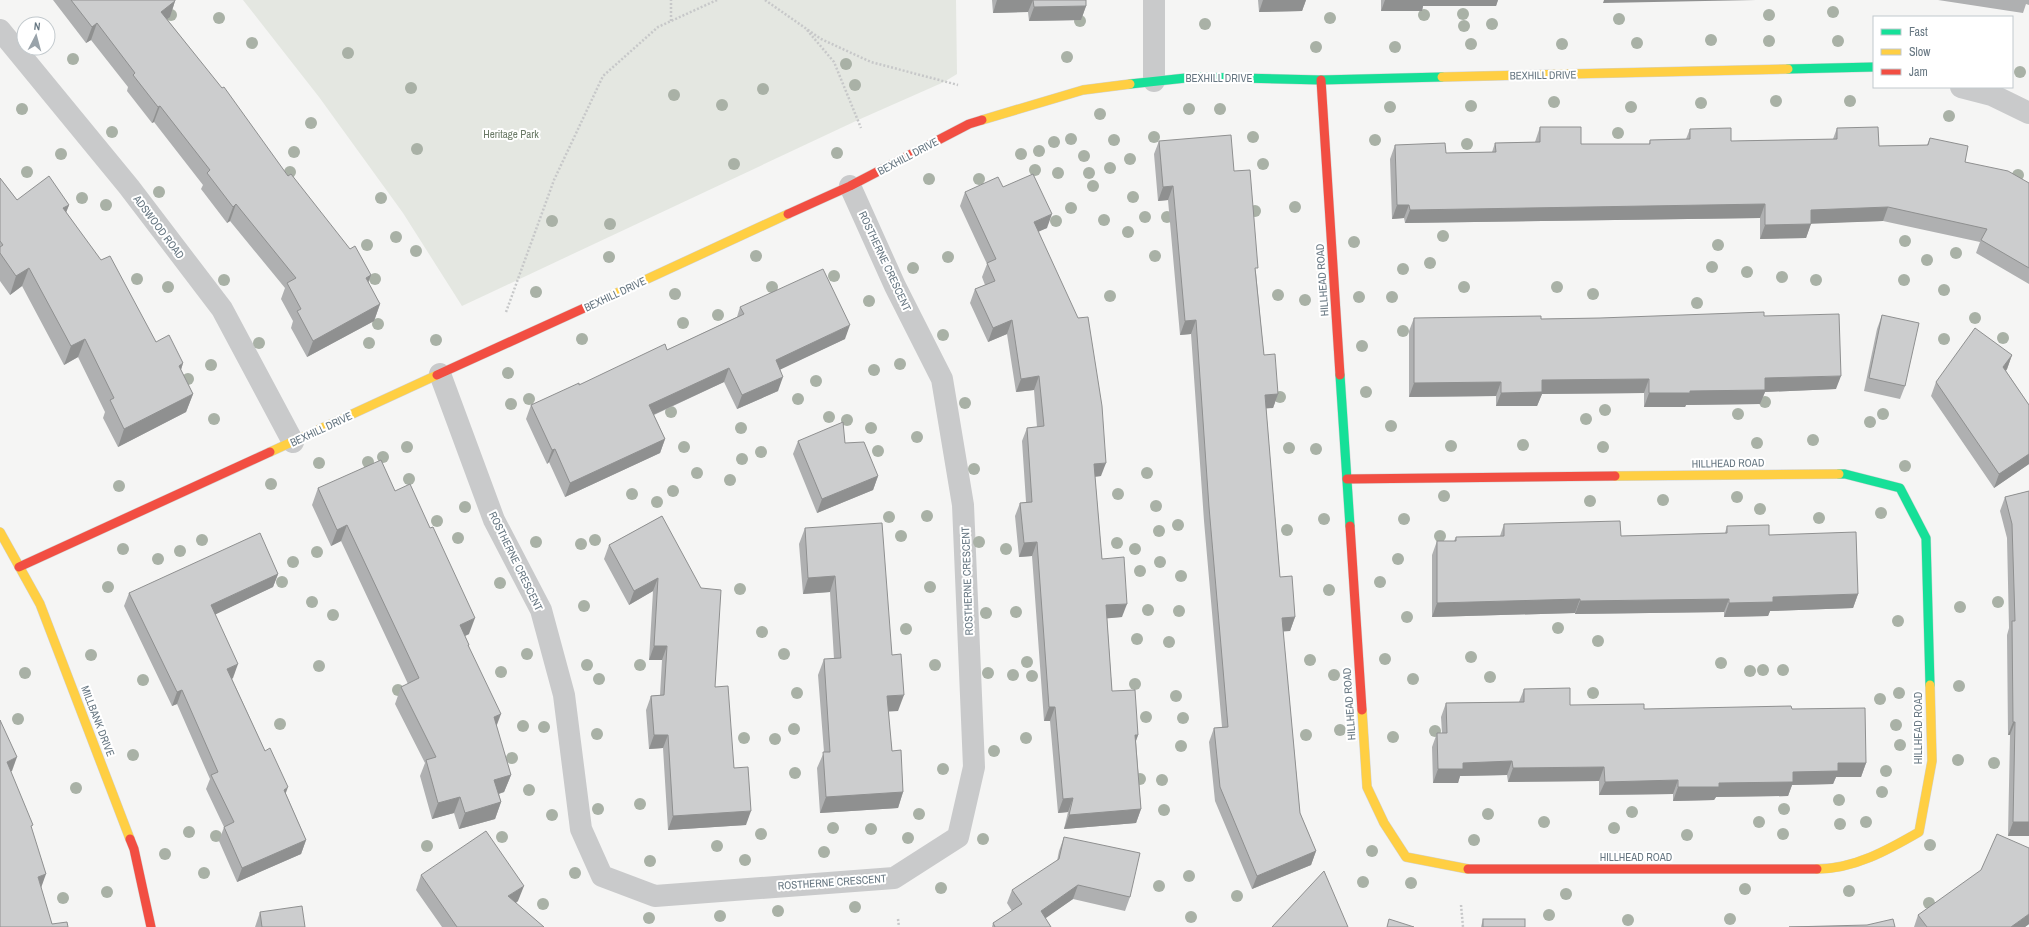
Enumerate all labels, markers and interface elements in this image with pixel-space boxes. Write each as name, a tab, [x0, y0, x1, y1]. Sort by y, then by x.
north arrow	[16, 16, 56, 56]
legend	[1873, 16, 2013, 88]
text: N	[33, 19, 41, 33]
text: Fast	[1909, 24, 1928, 40]
text: Slow	[1909, 44, 1931, 60]
text: Jam	[1909, 64, 1928, 80]
street label: BEXHILL DRIVE	[1509, 67, 1577, 83]
street label: BEXHILL DRIVE	[1186, 71, 1252, 85]
park label: Heritage Park	[483, 127, 539, 141]
street label: BEXHILL DRIVE	[875, 134, 941, 178]
street label: ADSWOOD ROAD	[130, 192, 188, 262]
street label: ROSTHERNE CRESCENT	[856, 209, 915, 314]
street label: HILLHEAD ROAD	[1312, 243, 1332, 317]
street label: BEXHILL DRIVE	[582, 274, 648, 314]
street label: BEXHILL DRIVE	[288, 409, 354, 449]
street label: HILLHEAD ROAD	[1692, 455, 1764, 471]
street label: ROSTHERNE CRESCENT	[486, 509, 546, 613]
street label: ROSTHERNE CRESCENT	[958, 526, 976, 636]
street label: HILLHEAD ROAD	[1339, 667, 1359, 741]
street label: MILLBANK DRIVE	[78, 684, 118, 758]
street label: HILLHEAD ROAD	[1911, 692, 1925, 764]
street label: HILLHEAD ROAD	[1600, 850, 1672, 864]
street label: ROSTHERNE CRESCENT	[777, 871, 887, 893]

